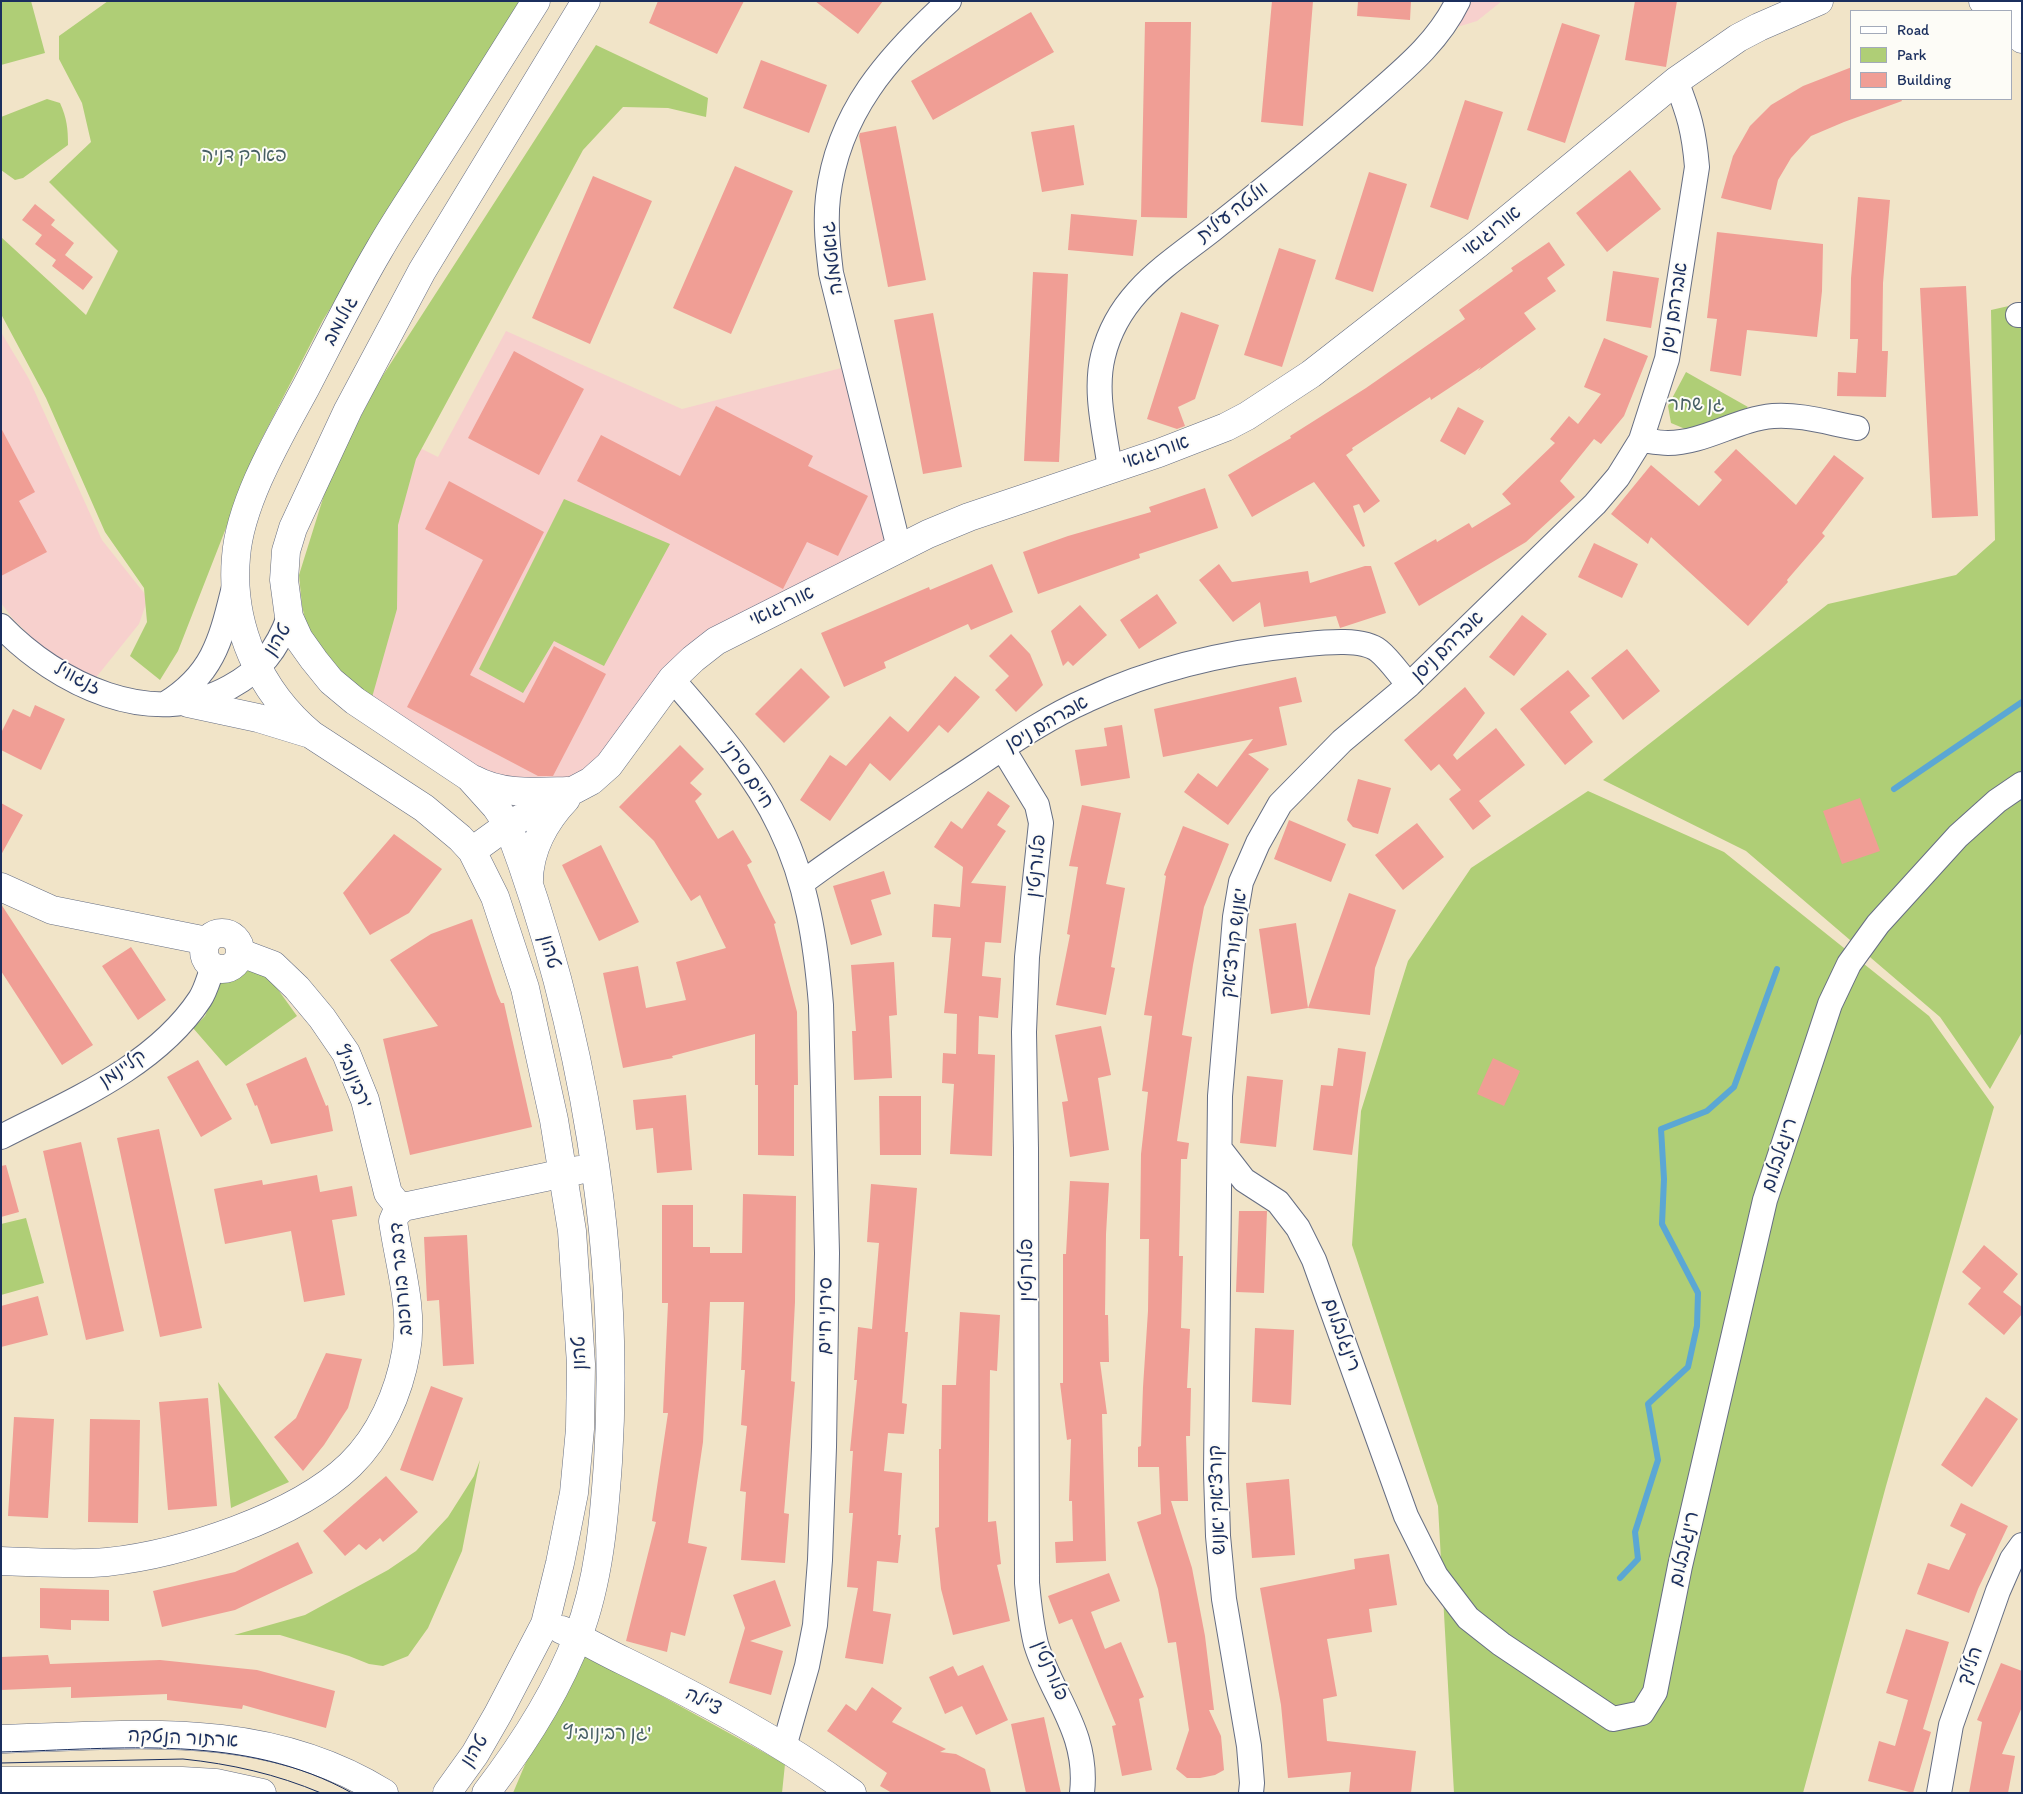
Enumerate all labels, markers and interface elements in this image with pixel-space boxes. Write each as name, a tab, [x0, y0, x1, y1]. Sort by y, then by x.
legend	[1850, 10, 2013, 100]
text: Road	[1897, 21, 1929, 39]
text: Park	[1897, 46, 1927, 64]
text: Building	[1897, 71, 1951, 89]
park label: פארק דניה	[201, 145, 287, 167]
street label: וולטה עילית	[1193, 178, 1273, 248]
street label: אורוגואי	[1458, 201, 1526, 263]
street label: גואטמלה	[817, 220, 849, 296]
street label: אברהם ניסן	[1657, 261, 1693, 355]
street label: גולומב	[319, 293, 363, 349]
park label: גן שחר	[1668, 394, 1724, 416]
street label: אורוגואי	[1119, 431, 1193, 475]
street label: אורוגואי	[746, 582, 818, 632]
street label: אברהם ניסן	[1407, 607, 1489, 687]
street label: טהון	[259, 619, 297, 661]
street label: זנגוויל	[50, 658, 104, 700]
street label: אברהם ניסן	[1002, 691, 1092, 757]
street label: חיים סירני	[716, 736, 778, 814]
street label: פלורנטין	[1022, 833, 1052, 899]
street label: יאנוש קורצ'אק	[1217, 887, 1253, 999]
street label: טהון	[533, 932, 565, 972]
street label: רבינוביץ'	[329, 1042, 375, 1112]
street label: קליינמן	[95, 1045, 151, 1093]
street label: רינגלבלום	[1757, 1115, 1803, 1195]
street label: דב בר בורוכוב	[386, 1221, 418, 1337]
street label: פלורנטין	[1016, 1238, 1038, 1302]
street label: סירני חיים	[814, 1277, 838, 1355]
street label: רינגלבלום	[1317, 1295, 1365, 1375]
street label: טהון	[568, 1335, 592, 1371]
street label: קורצ'אק יאנוש	[1205, 1444, 1231, 1556]
street label: רינגלבלום	[1665, 1509, 1705, 1589]
street label: פלורנטין	[1027, 1637, 1073, 1705]
street label: הלילך	[1954, 1643, 1988, 1689]
street label: צ'ילה	[681, 1683, 725, 1721]
park label: גן רבינוביץ'	[563, 1723, 651, 1745]
street label: ארתור הנטקה	[127, 1725, 239, 1753]
street label: טהון	[456, 1730, 494, 1772]

